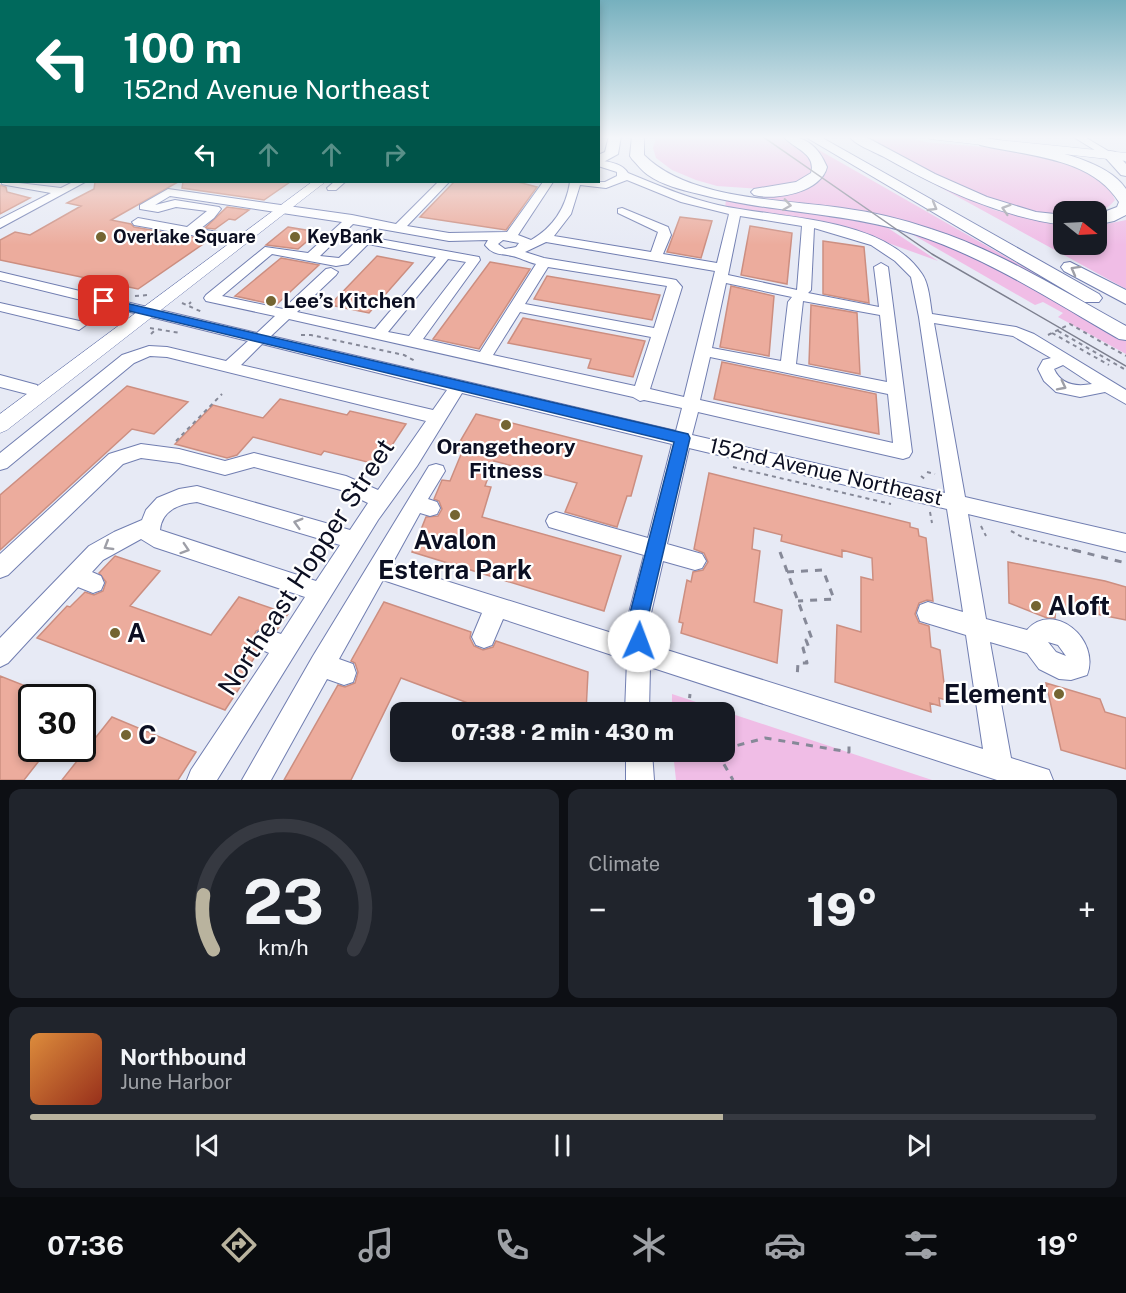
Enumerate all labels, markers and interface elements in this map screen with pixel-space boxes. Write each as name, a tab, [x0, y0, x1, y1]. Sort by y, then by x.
text: 100 m	[123, 23, 242, 72]
icon: left	[24, 24, 102, 102]
text: 152nd Avenue Northeast	[123, 73, 430, 105]
icon: left	[189, 138, 222, 171]
icon: ahead	[252, 138, 285, 171]
icon: ahead	[315, 138, 348, 171]
icon: right	[378, 138, 411, 171]
one-way arrow	[783, 198, 792, 210]
one-way arrow	[927, 199, 937, 211]
north arrow	[1053, 201, 1107, 255]
map controls	[1053, 201, 1107, 255]
one-way arrow	[1001, 204, 1012, 216]
place label: Overlake Square	[113, 226, 256, 247]
place label: KeyBank	[307, 226, 384, 247]
marker: Overlake Square	[94, 230, 108, 244]
marker: KeyBank	[288, 230, 302, 244]
one-way arrow	[1071, 266, 1081, 277]
pin	[78, 275, 129, 326]
icon: arrive	[87, 284, 120, 317]
place label: Lee’s Kitchen	[283, 288, 416, 313]
marker: Lee’s Kitchen	[264, 294, 278, 308]
one-way arrow	[1056, 378, 1067, 390]
marker: Orangetheory Fitness	[499, 418, 513, 432]
street label: 152nd Avenue Northeast	[707, 432, 945, 511]
street label: Northeast Hopper Street	[211, 433, 400, 701]
place label: Orangetheory Fitness	[436, 434, 576, 483]
marker: Avalon Esterra Park	[448, 508, 462, 522]
one-way arrow	[293, 518, 304, 530]
place label: Avalon Esterra Park	[378, 524, 532, 585]
one-way arrow	[104, 539, 114, 550]
one-way arrow	[179, 542, 190, 554]
place label: Aloft	[1048, 590, 1110, 621]
marker: Aloft	[1029, 599, 1043, 613]
position arrow	[607, 609, 671, 673]
place label: A	[127, 617, 146, 648]
marker: A	[108, 626, 122, 640]
place label: Element	[944, 678, 1047, 709]
speed limit sign: 30	[18, 684, 96, 762]
marker: Element	[1052, 687, 1066, 701]
place label: C	[138, 719, 157, 750]
text: 07:38 · 2 min · 430 m	[451, 719, 674, 745]
marker: C	[119, 728, 133, 742]
text: Climate	[589, 852, 660, 876]
text: 23	[243, 865, 324, 938]
text: 19°	[806, 883, 878, 936]
text: −	[589, 891, 607, 929]
text: +	[1078, 891, 1096, 929]
text: km/h	[259, 936, 309, 961]
text: Northbound	[120, 1044, 246, 1070]
text: June Harbor	[120, 1070, 232, 1094]
icon: previous	[191, 1129, 224, 1162]
icon: pause	[546, 1129, 579, 1162]
icon: next	[902, 1129, 935, 1162]
icon: directions	[218, 1224, 260, 1266]
icon: music	[355, 1224, 397, 1266]
icon: phone	[491, 1224, 533, 1266]
icon: climate	[628, 1224, 670, 1266]
icon: car	[764, 1224, 806, 1266]
icon: filters	[900, 1224, 942, 1266]
text: 07:36	[47, 1229, 124, 1261]
text: 19°	[1037, 1229, 1079, 1261]

